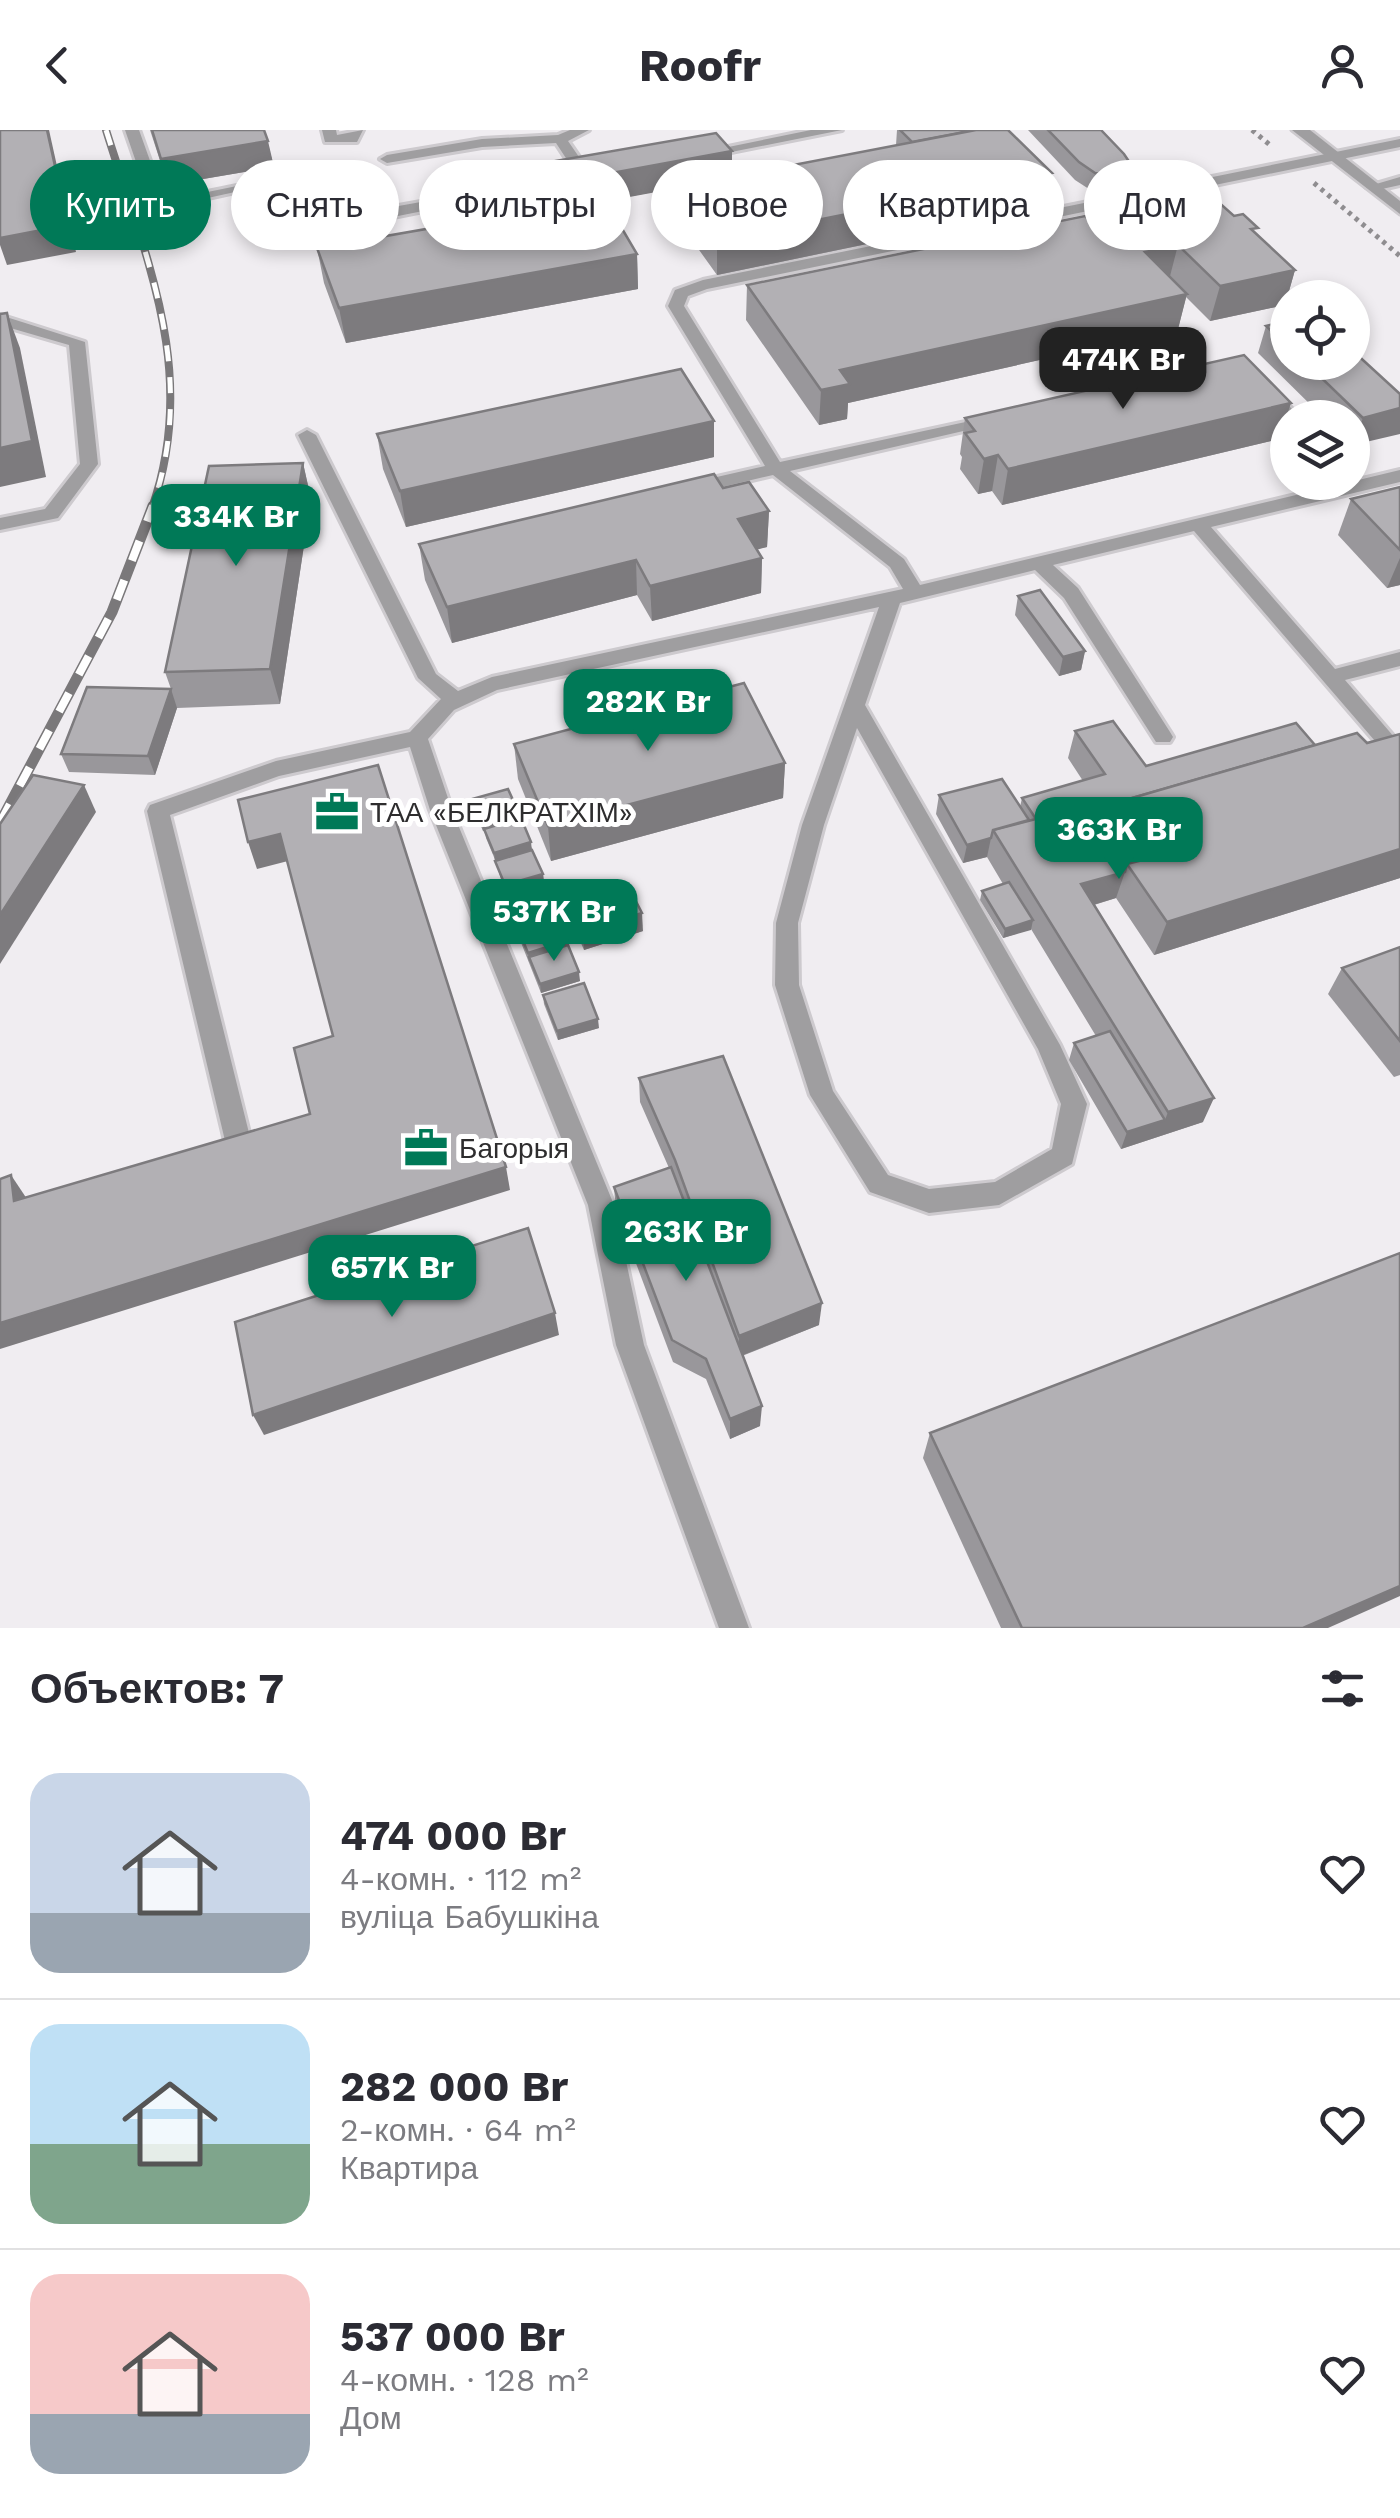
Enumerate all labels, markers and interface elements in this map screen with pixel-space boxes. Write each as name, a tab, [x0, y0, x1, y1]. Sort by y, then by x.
icon: back	[30, 38, 85, 93]
icon: person	[1315, 38, 1370, 93]
text: Roofr	[639, 39, 761, 92]
chip: Купить	[30, 160, 211, 250]
chip: Снять	[231, 160, 399, 250]
chip: Фильтры	[419, 160, 631, 250]
chip: Новое	[651, 160, 823, 250]
chip: Квартира	[843, 160, 1064, 250]
chip: Дом	[1084, 160, 1222, 250]
map controls	[1270, 280, 1370, 500]
button: locate	[1270, 280, 1370, 380]
pin: 474K Br	[1031, 327, 1215, 412]
text: 474K Br	[1061, 340, 1185, 378]
button: layers	[1270, 400, 1370, 500]
pin: 334K Br	[144, 484, 328, 569]
text: 334K Br	[173, 497, 299, 535]
pin: 282K Br	[556, 669, 740, 754]
text: 282K Br	[585, 682, 711, 720]
office icon: ТАА «БЕЛКРАТХІМ»	[313, 788, 361, 836]
place label: ТАА «БЕЛКРАТХІМ»	[370, 796, 633, 829]
pin: 363K Br	[1027, 797, 1211, 882]
text: 363K Br	[1057, 810, 1181, 848]
pin: 537K Br	[462, 879, 646, 964]
text: 537K Br	[492, 892, 616, 930]
office icon: Багорыя	[402, 1124, 450, 1172]
place label: Багорыя	[459, 1132, 569, 1165]
pin: 263K Br	[594, 1199, 778, 1284]
text: 263K Br	[624, 1212, 748, 1250]
pin: 657K Br	[300, 1235, 484, 1320]
text: 657K Br	[330, 1248, 454, 1286]
icon: filters	[1315, 1661, 1370, 1716]
text: Объектов: 7	[30, 1664, 284, 1713]
text: 474 000 Br	[340, 1811, 566, 1860]
icon: home	[110, 1813, 230, 1933]
icon: heart	[1315, 1846, 1370, 1901]
text: 4-комн. · 112 m²	[340, 1860, 581, 1898]
text: вуліца Бабушкіна	[340, 1898, 599, 1936]
text: 282 000 Br	[340, 2062, 568, 2111]
icon: home	[110, 2064, 230, 2184]
icon: heart	[1315, 2097, 1370, 2152]
text: 2-комн. · 64 m²	[340, 2111, 576, 2149]
text: Квартира	[340, 2149, 478, 2187]
text: 537 000 Br	[340, 2312, 565, 2361]
icon: home	[110, 2314, 230, 2434]
icon: heart	[1315, 2347, 1370, 2402]
text: 4-комн. · 128 m²	[340, 2361, 589, 2399]
text: Дом	[340, 2399, 402, 2437]

